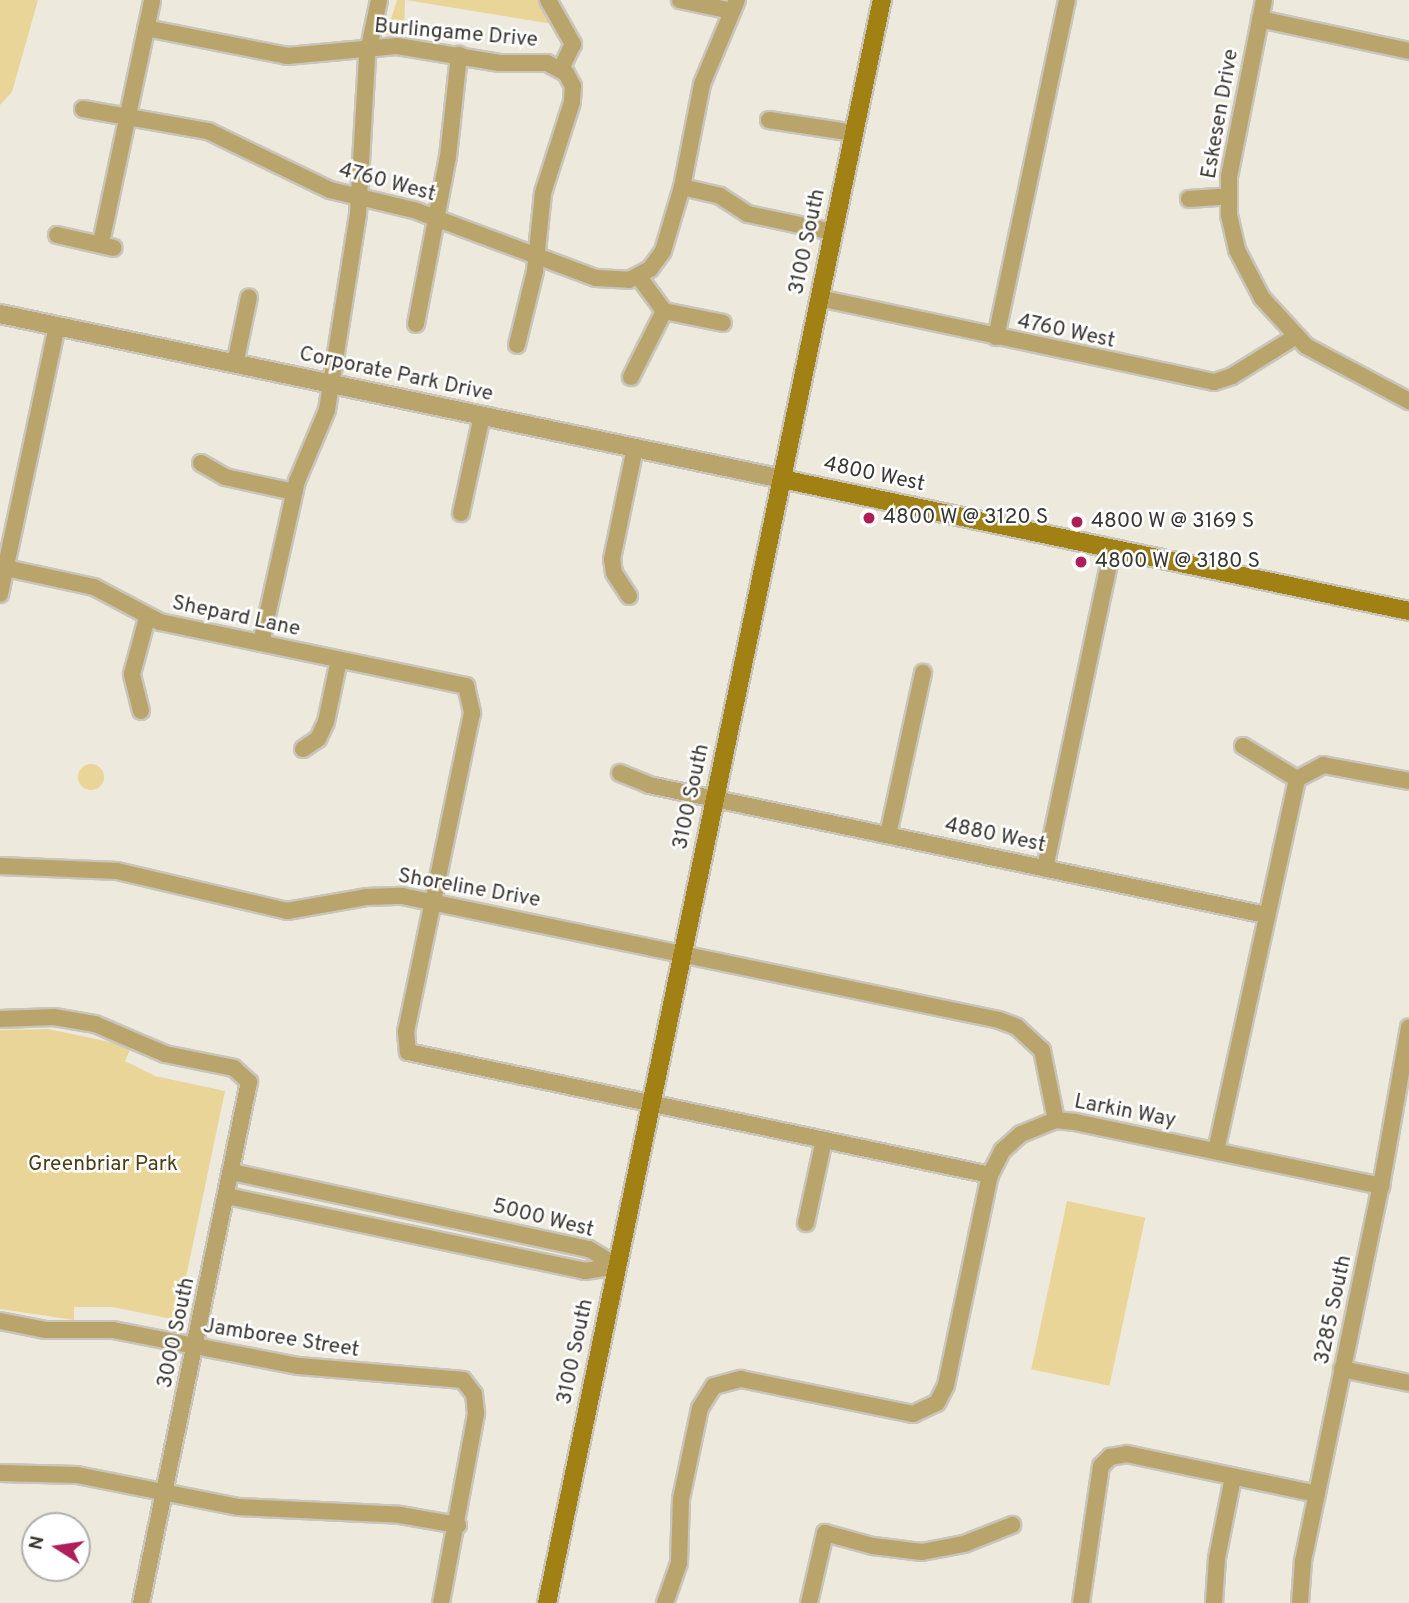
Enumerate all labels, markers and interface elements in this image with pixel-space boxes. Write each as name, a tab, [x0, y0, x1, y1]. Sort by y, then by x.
street label: Burlingame Drive	[373, 14, 539, 54]
street label: Eskesen Drive	[1197, 47, 1245, 181]
street label: 4760 West	[336, 158, 438, 208]
street label: 3100 South	[785, 187, 831, 297]
street label: 4760 West	[1015, 309, 1117, 355]
street label: Corporate Park Drive	[297, 342, 495, 408]
street label: 4800 West	[821, 452, 927, 498]
place label: 4800 W @ 3120 S	[883, 505, 1049, 531]
place label: 4800 W @ 3169 S	[1091, 509, 1255, 535]
marker: 4800 W @ 3120 S	[861, 510, 877, 526]
marker: 4800 W @ 3169 S	[1069, 514, 1085, 530]
place label: 4800 W @ 3180 S	[1095, 549, 1261, 575]
marker: 4800 W @ 3180 S	[1073, 554, 1089, 570]
street label: Shepard Lane	[170, 591, 302, 643]
street label: 3100 South	[669, 742, 715, 852]
street label: 4880 West	[942, 813, 1048, 859]
street label: Shoreline Drive	[396, 864, 542, 914]
street label: Larkin Way	[1072, 1090, 1178, 1134]
park label: Greenbriar Park	[28, 1152, 178, 1178]
street label: 5000 West	[490, 1194, 596, 1244]
street label: 3285 South	[1310, 1253, 1358, 1367]
street label: 3000 South	[153, 1275, 201, 1391]
street label: 3100 South	[553, 1297, 599, 1407]
street label: Jamboree Street	[201, 1314, 361, 1364]
north arrow	[21, 1512, 91, 1582]
text: N	[24, 1534, 51, 1552]

